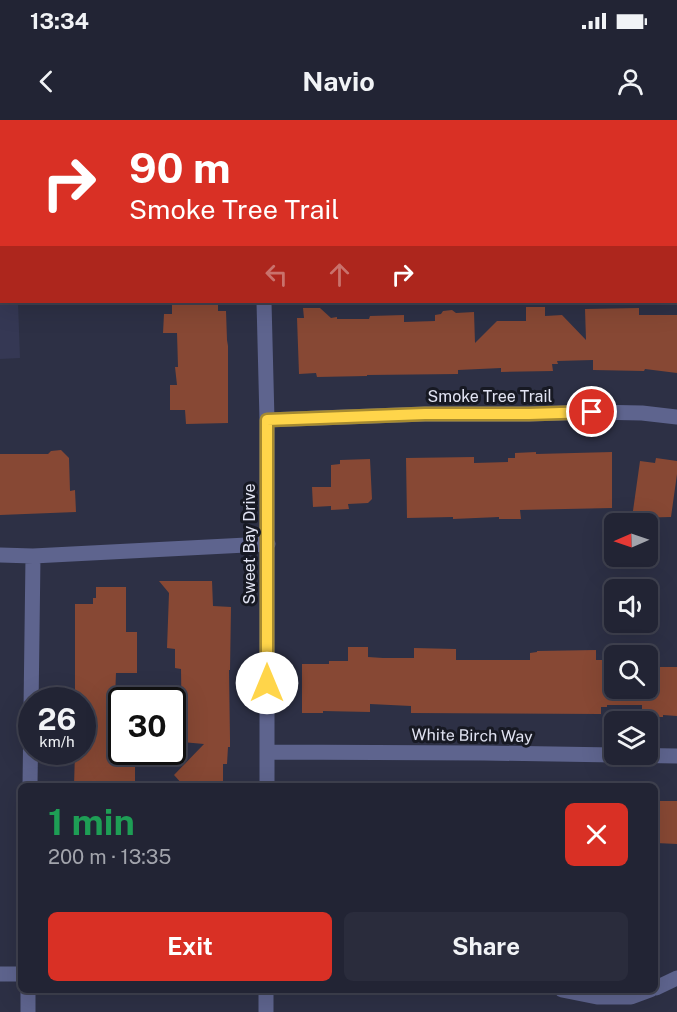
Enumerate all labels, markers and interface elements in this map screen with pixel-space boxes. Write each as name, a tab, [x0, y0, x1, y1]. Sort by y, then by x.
text: 13:34	[30, 8, 89, 34]
icon: back	[30, 65, 63, 98]
text: Navio	[302, 65, 375, 97]
icon: person	[614, 65, 647, 98]
text: 90 m	[129, 143, 231, 192]
icon: right	[30, 144, 108, 222]
text: Smoke Tree Trail	[129, 193, 340, 225]
icon: left	[260, 258, 293, 291]
icon: ahead	[323, 258, 356, 291]
icon: right	[386, 258, 419, 291]
pin	[566, 386, 617, 437]
street label: Smoke Tree Trail	[428, 387, 553, 406]
icon: arrive	[575, 395, 608, 428]
street label: Sweet Bay Drive	[240, 484, 259, 605]
north arrow	[604, 513, 658, 567]
map controls	[604, 513, 658, 765]
button: sound	[604, 579, 658, 633]
button: search	[604, 645, 658, 699]
position arrow	[235, 651, 299, 715]
speed limit sign: 30	[108, 687, 186, 765]
text: 26	[38, 701, 76, 737]
button: layers	[604, 711, 658, 765]
street label: White Birch Way	[411, 725, 533, 746]
text: km/h	[39, 733, 75, 750]
text: 1 min	[48, 801, 135, 843]
button: close	[565, 803, 628, 866]
text: 200 m · 13:35	[48, 845, 171, 869]
button: Exit	[48, 912, 332, 981]
button: Share	[344, 912, 628, 981]

